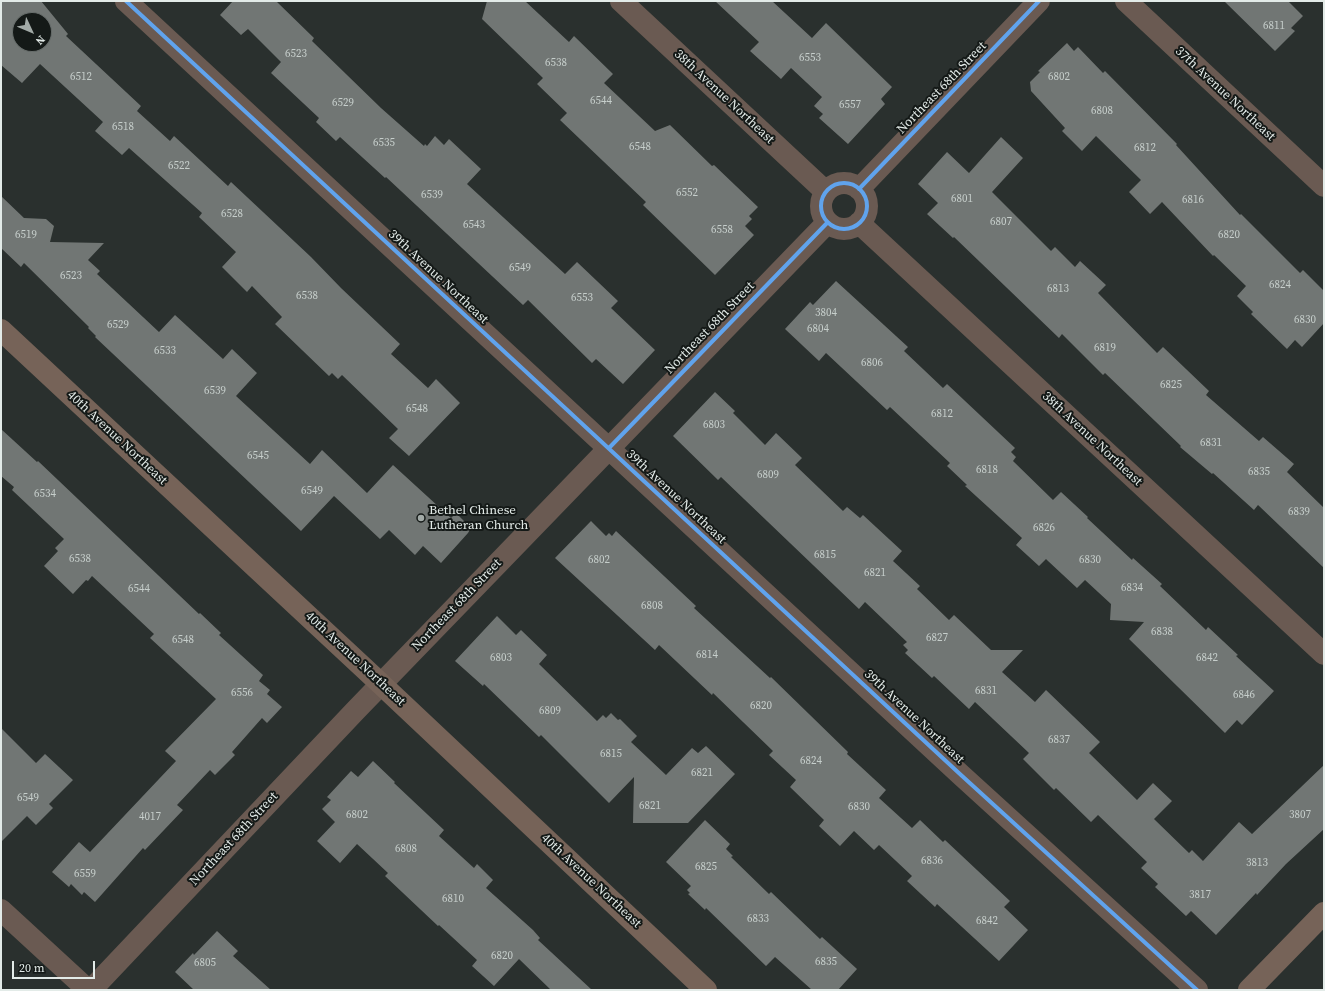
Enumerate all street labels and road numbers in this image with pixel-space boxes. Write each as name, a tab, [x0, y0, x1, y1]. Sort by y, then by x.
street label: Northeast 68th Street	[894, 39, 990, 137]
street label: 37th Avenue Northeast	[1172, 44, 1278, 144]
street label: 38th Avenue Northeast	[671, 47, 777, 147]
street label: 39th Avenue Northeast	[385, 227, 491, 327]
street label: Northeast 68th Street	[662, 279, 758, 377]
street label: 40th Avenue Northeast	[64, 388, 170, 488]
street label: 38th Avenue Northeast	[1039, 389, 1145, 489]
street label: 39th Avenue Northeast	[623, 447, 729, 547]
street label: Northeast 68th Street	[409, 556, 505, 654]
street label: 40th Avenue Northeast	[302, 609, 408, 709]
street label: 39th Avenue Northeast	[861, 667, 967, 767]
street label: Northeast 68th Street	[187, 789, 281, 889]
street label: 40th Avenue Northeast	[538, 831, 644, 931]

